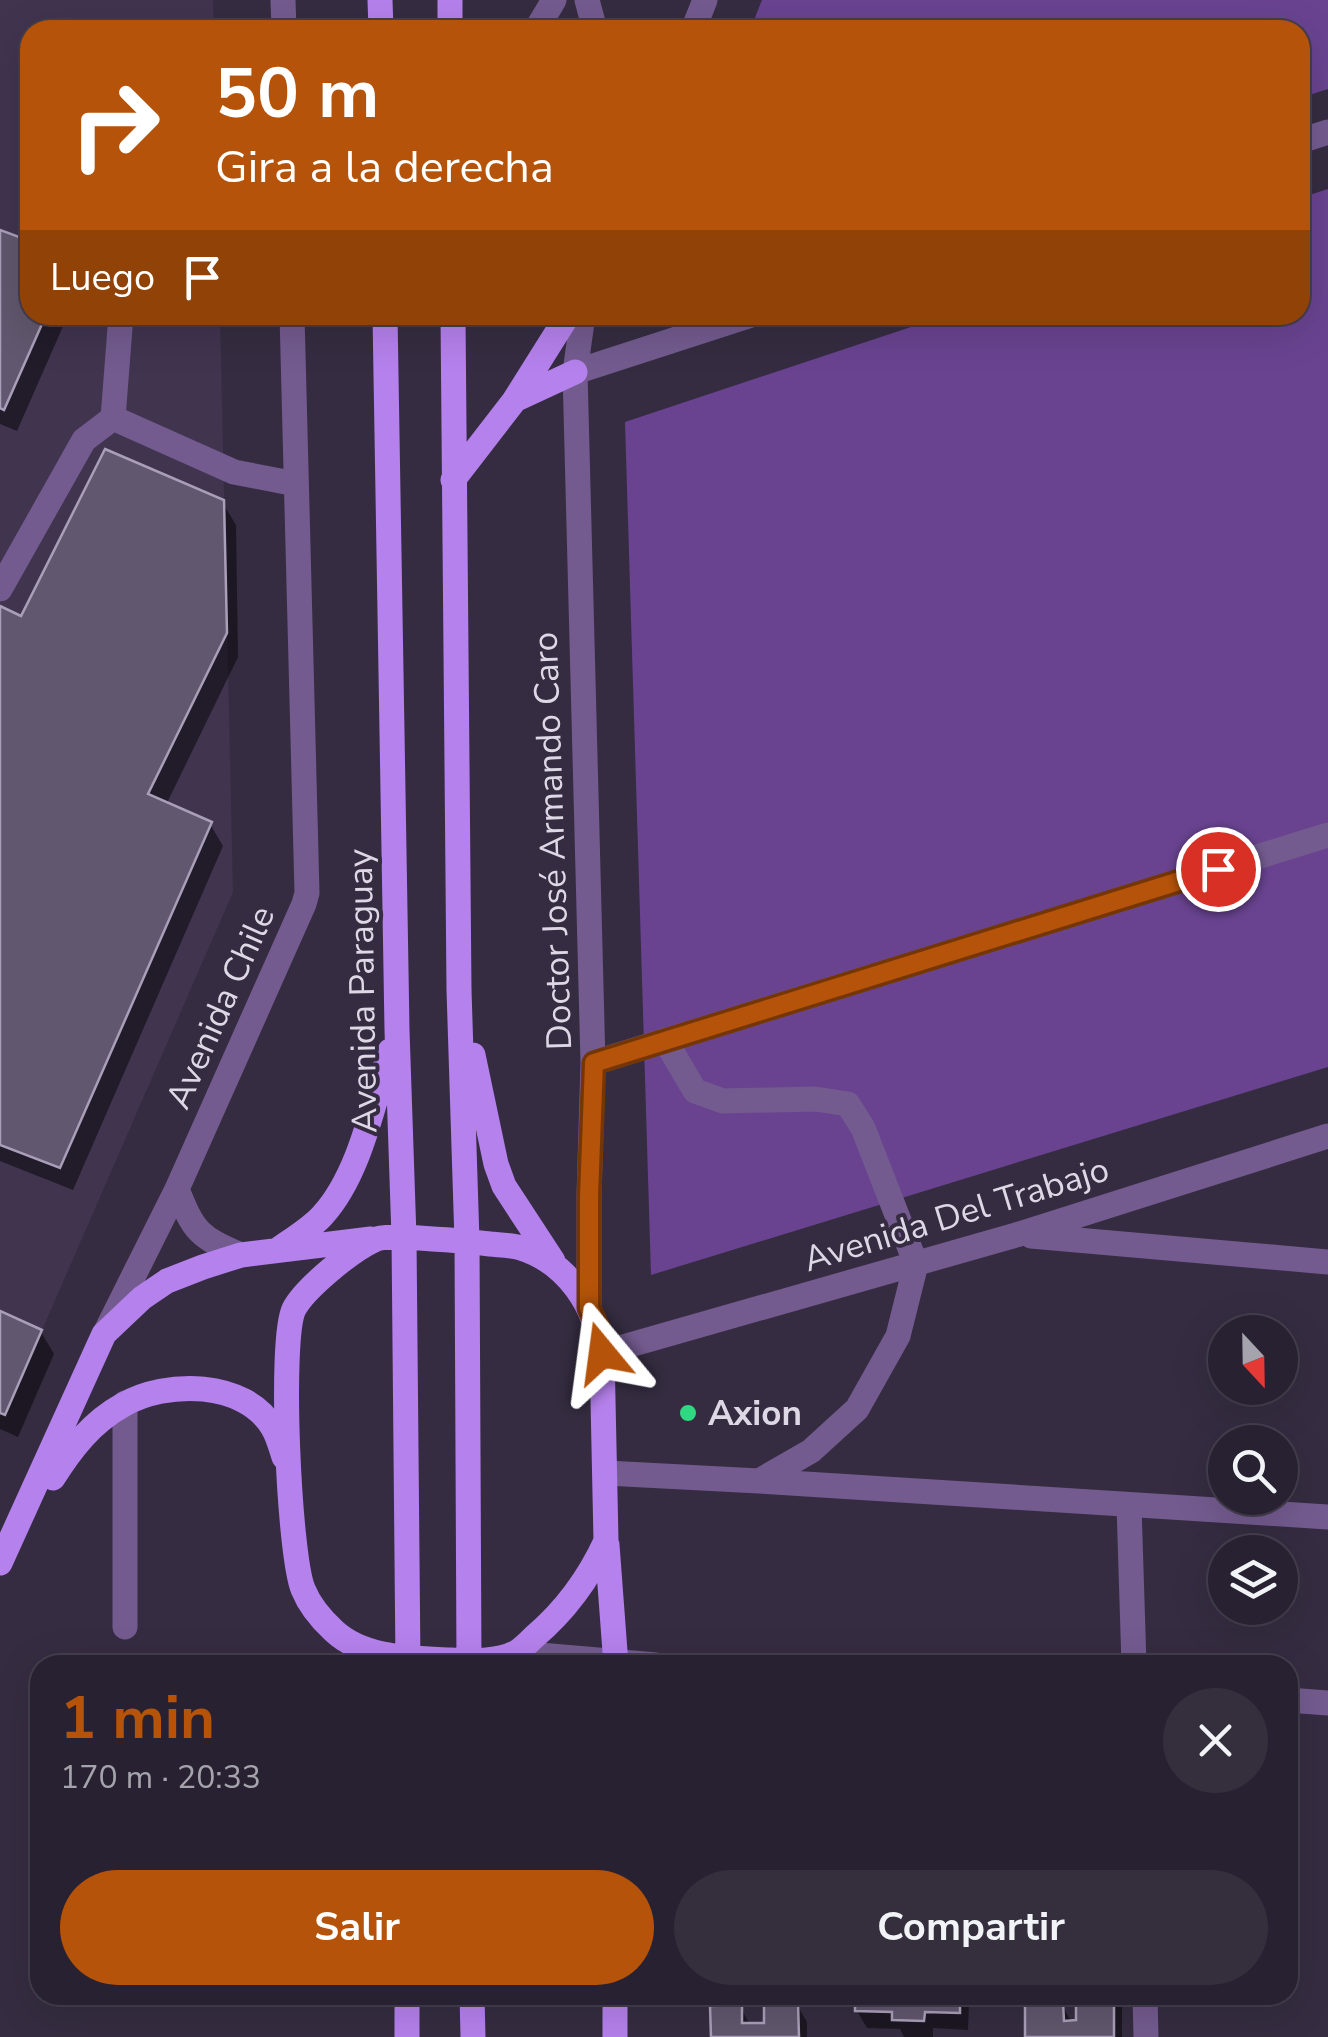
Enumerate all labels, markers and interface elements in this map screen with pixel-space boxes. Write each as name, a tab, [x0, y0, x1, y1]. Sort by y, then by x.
text: 50 m	[215, 46, 379, 142]
icon: right	[50, 60, 180, 190]
text: Gira a la derecha	[215, 137, 554, 198]
icon: arrive	[175, 250, 230, 305]
text: Luego	[50, 252, 155, 303]
street label: Doctor José Armando Caro	[522, 631, 583, 1051]
pin	[1176, 827, 1261, 912]
icon: arrive	[1191, 842, 1246, 897]
street label: Avenida Paraguay	[337, 848, 388, 1133]
street label: Avenida Chile	[155, 898, 286, 1116]
street label: Avenida Del Trabajo	[798, 1146, 1115, 1283]
position arrow	[550, 1301, 654, 1405]
north arrow	[1208, 1315, 1298, 1405]
map controls	[1208, 1315, 1298, 1625]
place label: Axion	[708, 1390, 802, 1437]
marker: Axion	[677, 1402, 699, 1424]
button: search	[1208, 1425, 1298, 1515]
button: layers	[1208, 1535, 1298, 1625]
text: 1 min	[60, 1677, 215, 1759]
button: close	[1163, 1688, 1268, 1793]
text: 170 m · 20:33	[60, 1756, 261, 1799]
button: Salir	[60, 1870, 654, 1985]
button: Compartir	[674, 1870, 1268, 1985]

